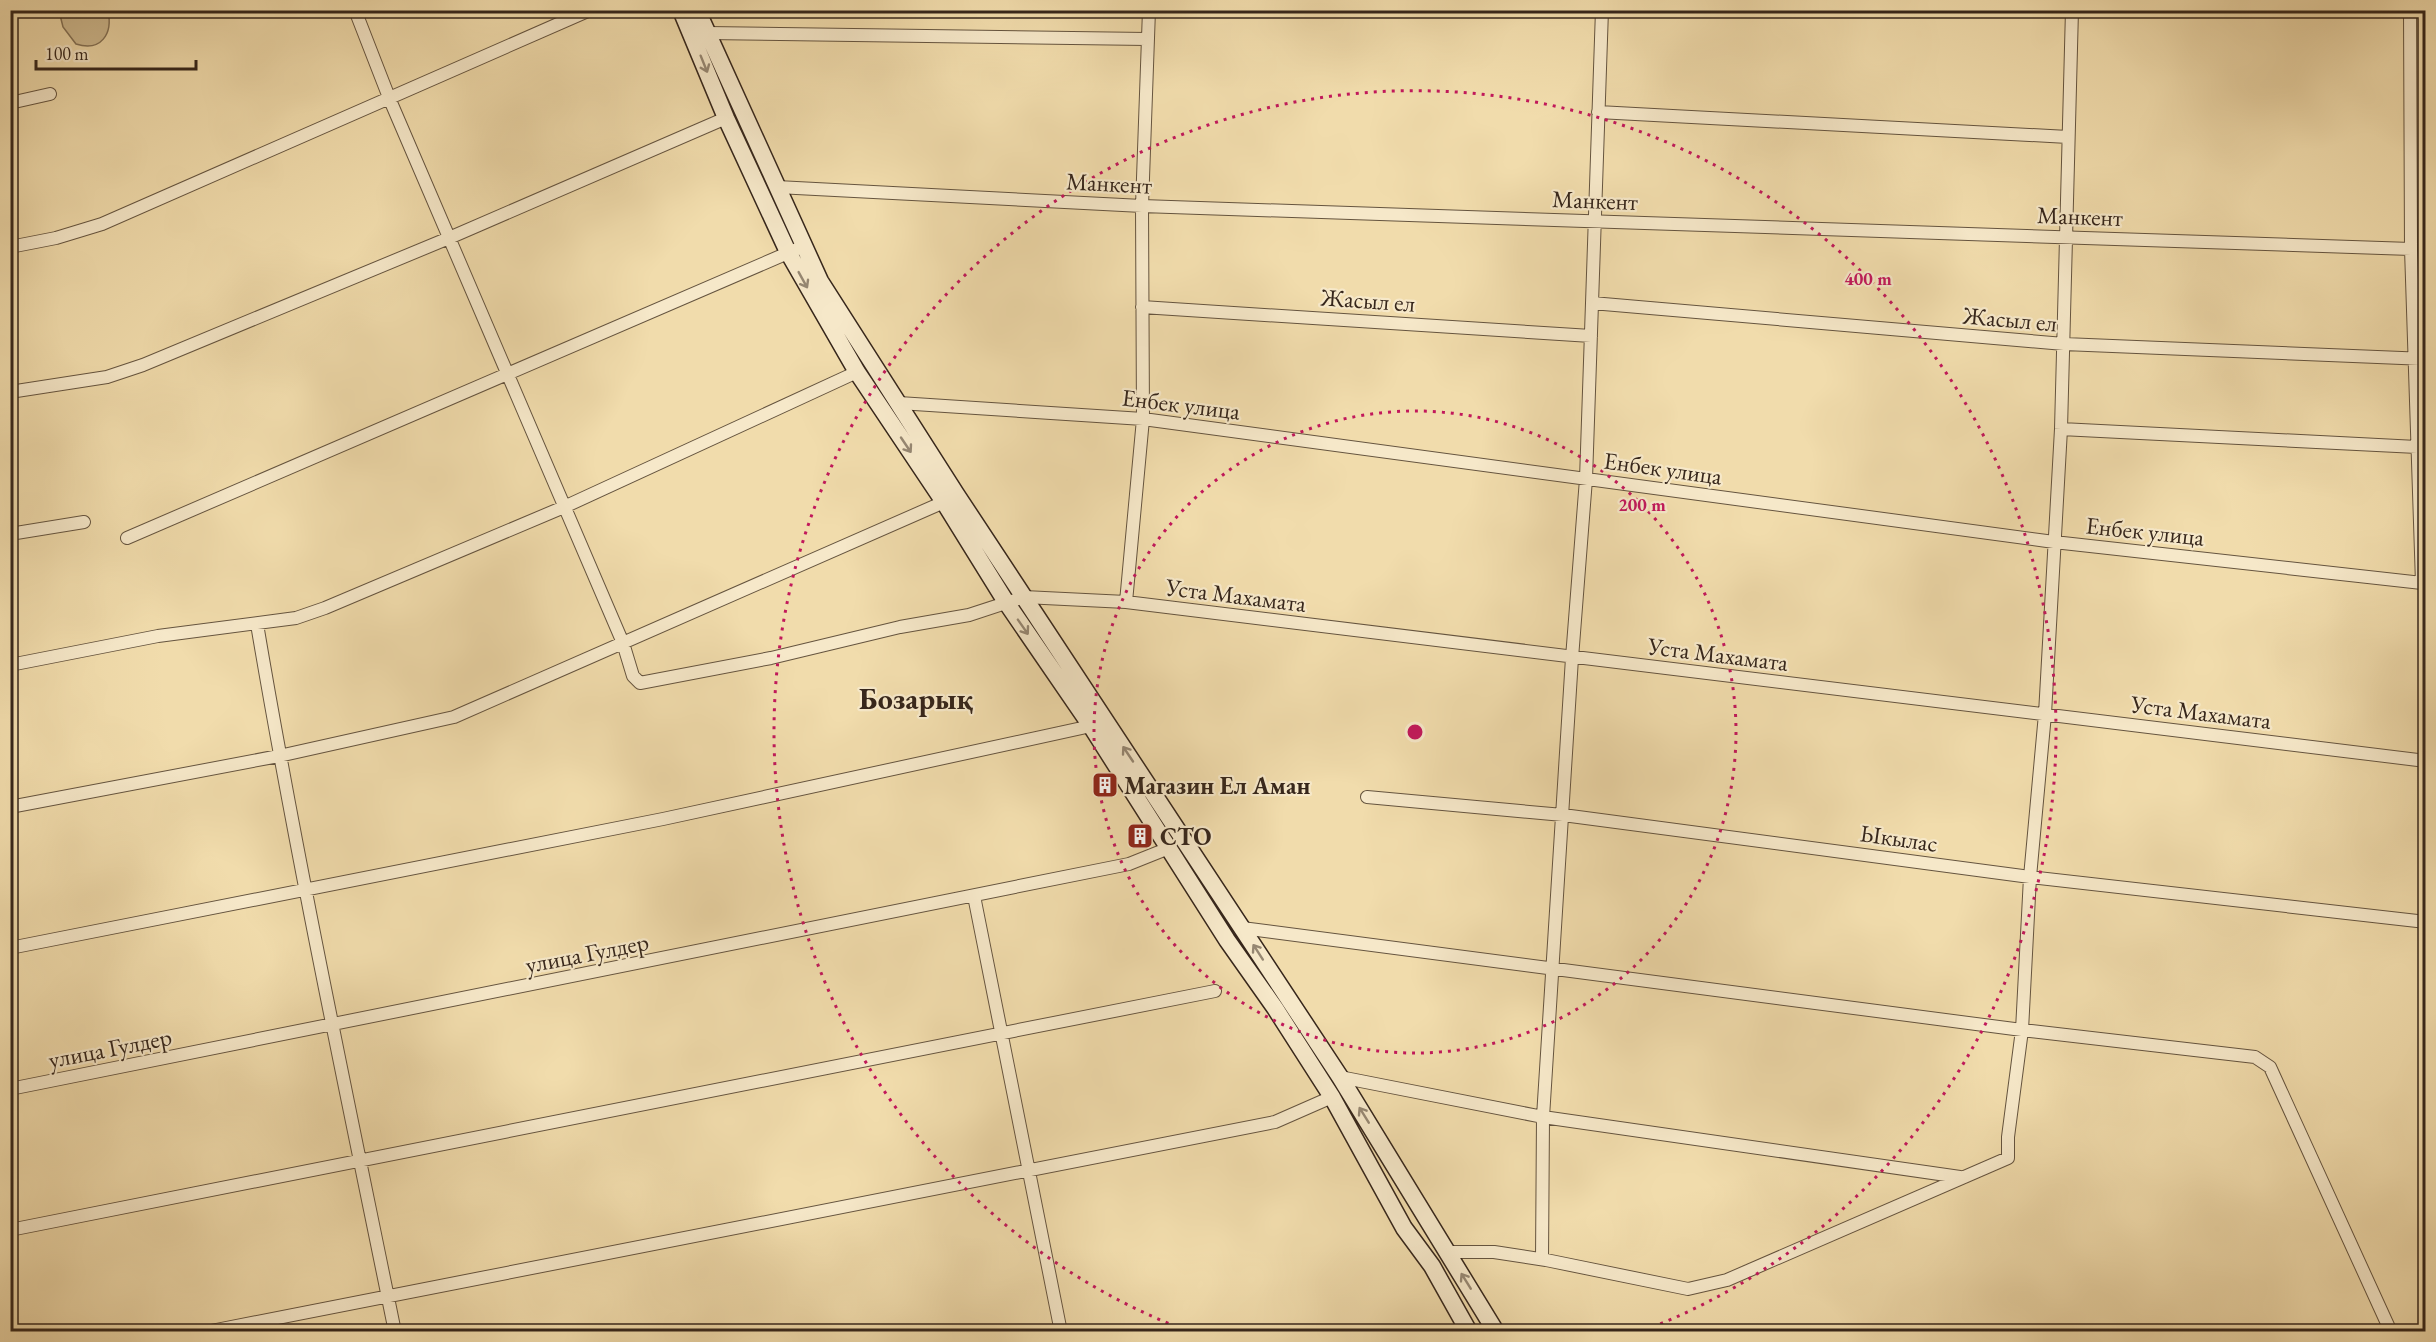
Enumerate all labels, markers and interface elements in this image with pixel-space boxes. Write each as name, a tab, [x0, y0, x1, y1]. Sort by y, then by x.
scale bar	[36, 33, 196, 71]
text: 100 m	[45, 42, 89, 65]
one-way arrow	[699, 55, 710, 73]
street label: Манкент	[1065, 165, 1153, 201]
street label: Манкент	[1552, 183, 1639, 217]
street label: Манкент	[2037, 199, 2124, 233]
text: 400 m	[1844, 267, 1892, 290]
one-way arrow	[797, 271, 809, 288]
street label: Жасыл ел	[1319, 281, 1416, 319]
street label: Жасыл ел	[1961, 299, 2058, 339]
street label: Енбек улица	[1120, 381, 1242, 427]
one-way arrow	[900, 436, 912, 453]
street label: Енбек улица	[1602, 444, 1725, 492]
text: 200 m	[1618, 493, 1666, 516]
street label: Енбек улица	[2084, 509, 2206, 553]
street label: Уста Махамата	[1163, 571, 1308, 619]
one-way arrow	[1017, 618, 1029, 634]
street label: Уста Махамата	[1645, 630, 1790, 678]
district label: Бозарық	[859, 679, 974, 718]
street label: Уста Махамата	[2128, 688, 2273, 736]
centre of rings	[1405, 722, 1425, 742]
one-way arrow	[1122, 746, 1134, 762]
building icon: Магазин Ел Аман	[1090, 770, 1120, 800]
place label: Магазин Ел Аман	[1124, 770, 1311, 801]
street label: Ыкылас	[1858, 817, 1940, 859]
building icon: СТО	[1125, 821, 1155, 851]
place label: СТО	[1160, 821, 1211, 852]
street label: улица Гулдер	[523, 926, 651, 980]
one-way arrow	[1251, 944, 1263, 961]
street label: улица Гулдер	[46, 1021, 174, 1075]
one-way arrow	[1358, 1107, 1370, 1124]
one-way arrow	[1460, 1273, 1472, 1290]

